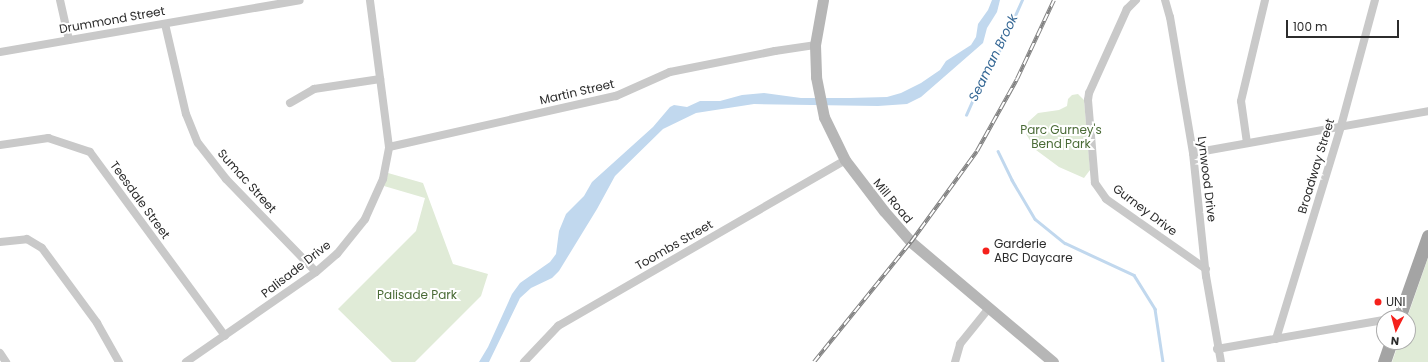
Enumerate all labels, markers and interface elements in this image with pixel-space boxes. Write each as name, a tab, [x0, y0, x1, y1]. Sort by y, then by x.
street label: Drummond Street	[58, 4, 166, 36]
water label: Seaman Brook	[966, 12, 1022, 104]
scale bar	[1288, 12, 1401, 38]
text: 100 m	[1293, 18, 1327, 35]
street label: Martin Street	[538, 76, 616, 108]
street label: Broadway Street	[1295, 117, 1337, 215]
park label: Parc Gurney's Bend Park	[1020, 123, 1102, 151]
street label: Lynwood Drive	[1195, 135, 1219, 223]
street label: Sumac Street	[215, 146, 279, 216]
street label: Teesdale Street	[107, 158, 173, 242]
street label: Mill Road	[870, 176, 916, 226]
street label: Gurney Drive	[1110, 181, 1180, 239]
street label: Toombs Street	[633, 217, 715, 273]
street label: Palisade Drive	[258, 237, 334, 301]
place label: Garderie ABC Daycare	[994, 237, 1073, 265]
marker: Garderie ABC Daycare	[981, 246, 991, 256]
park label: Palisade Park	[377, 288, 457, 302]
place label: UNI	[1386, 295, 1405, 309]
marker: UNI	[1373, 297, 1383, 307]
north arrow	[1376, 310, 1416, 350]
text: N	[1390, 333, 1400, 349]

